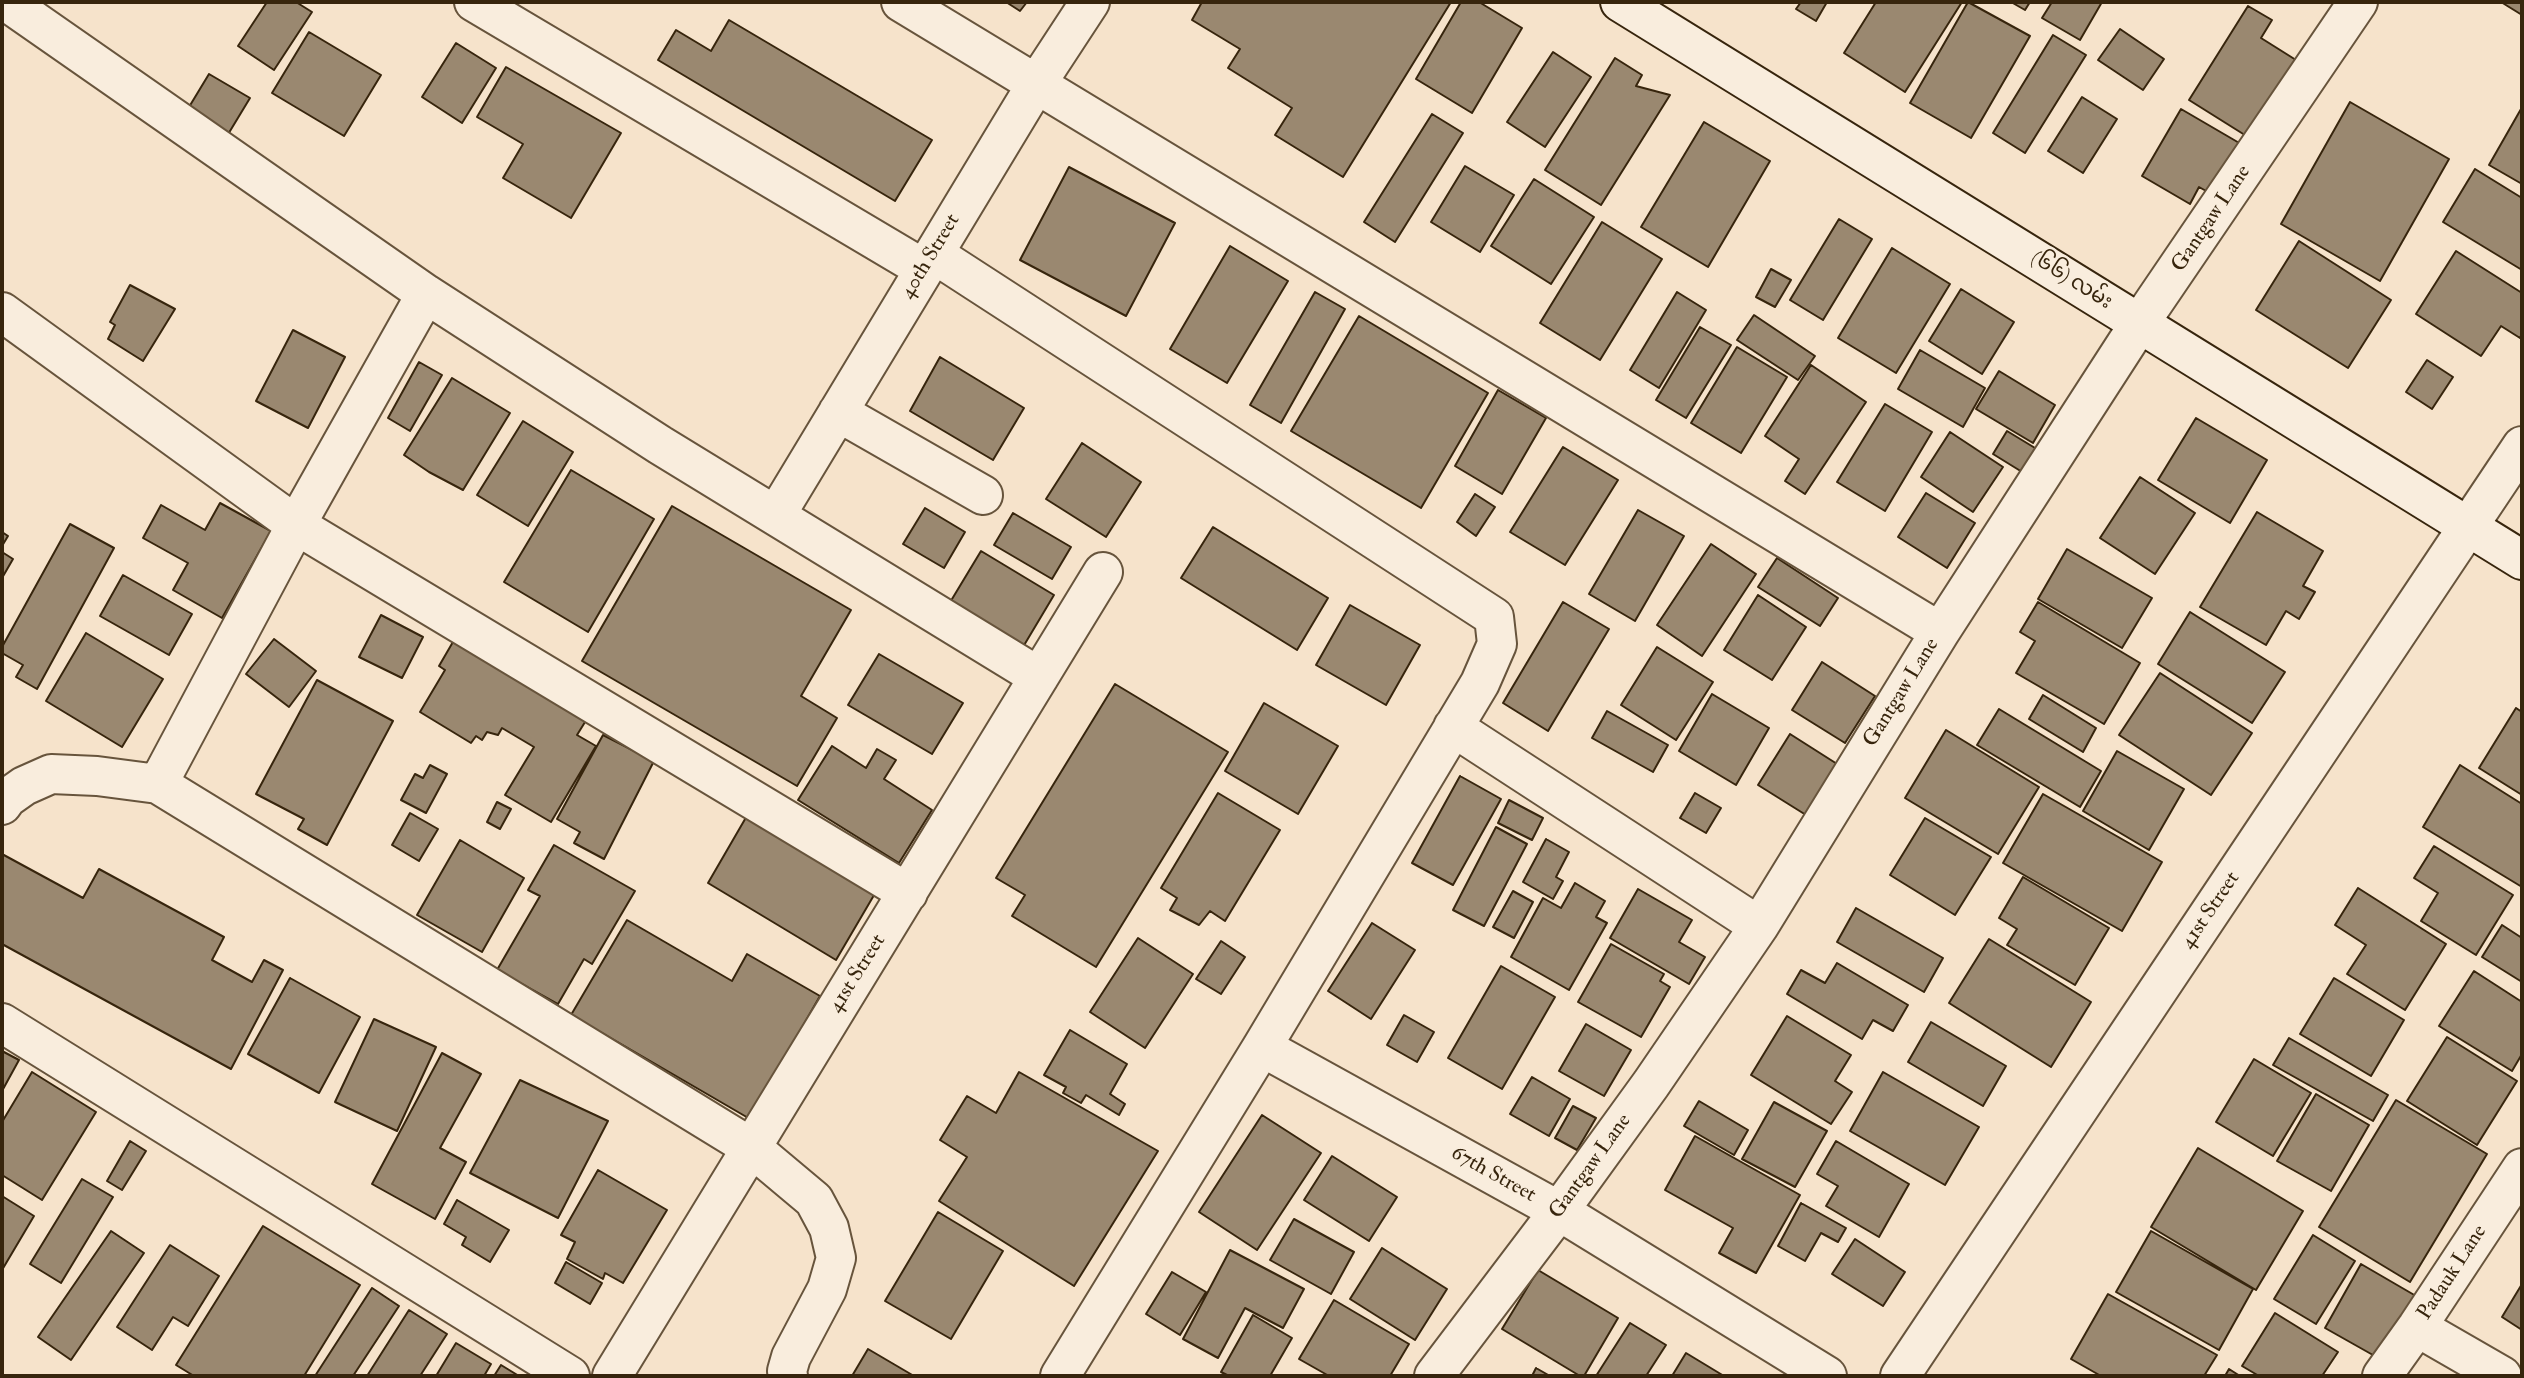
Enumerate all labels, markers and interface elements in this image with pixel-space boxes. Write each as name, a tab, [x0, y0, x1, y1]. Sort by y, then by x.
street label: Gantgaw Lane	[2167, 161, 2257, 277]
street label: 40th Street	[896, 210, 966, 304]
street label: (၆၆) လမ်း	[2026, 246, 2116, 316]
street label: Gantgaw Lane	[1859, 634, 1945, 752]
street label: 41st Street	[2176, 868, 2246, 954]
street label: 41st Street	[824, 930, 892, 1018]
street label: Gantgaw Lane	[1545, 1110, 1637, 1224]
street label: 67th Street	[1446, 1141, 1540, 1209]
street label: Padauk Lane	[2413, 1221, 2493, 1325]

